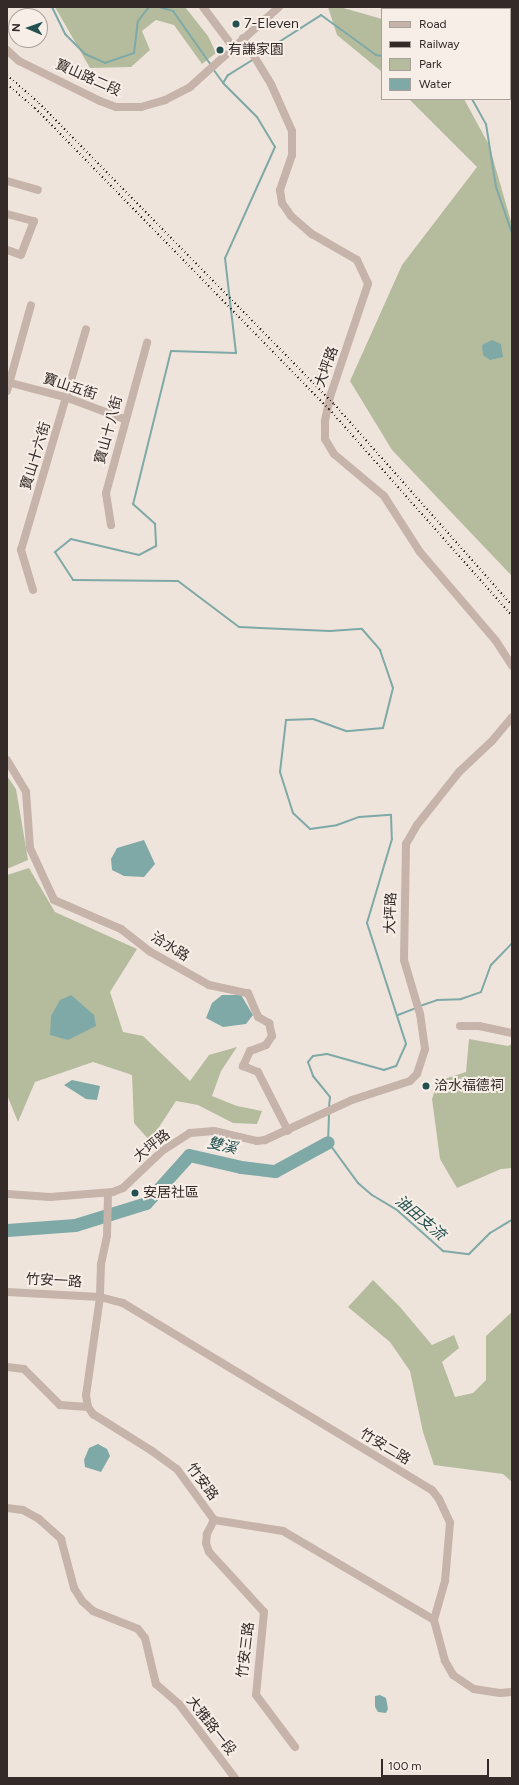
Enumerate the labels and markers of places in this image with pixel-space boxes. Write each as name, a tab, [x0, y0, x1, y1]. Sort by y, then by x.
place label: 7-Eleven	[244, 16, 299, 32]
marker: 7-Eleven	[231, 19, 241, 29]
place label: 有謙家園	[228, 42, 284, 58]
marker: 有謙家園	[215, 45, 225, 55]
place label: 洽水福德祠	[434, 1078, 504, 1094]
marker: 洽水福德祠	[421, 1081, 431, 1091]
place label: 安居社區	[143, 1185, 199, 1201]
marker: 安居社區	[130, 1188, 140, 1198]

